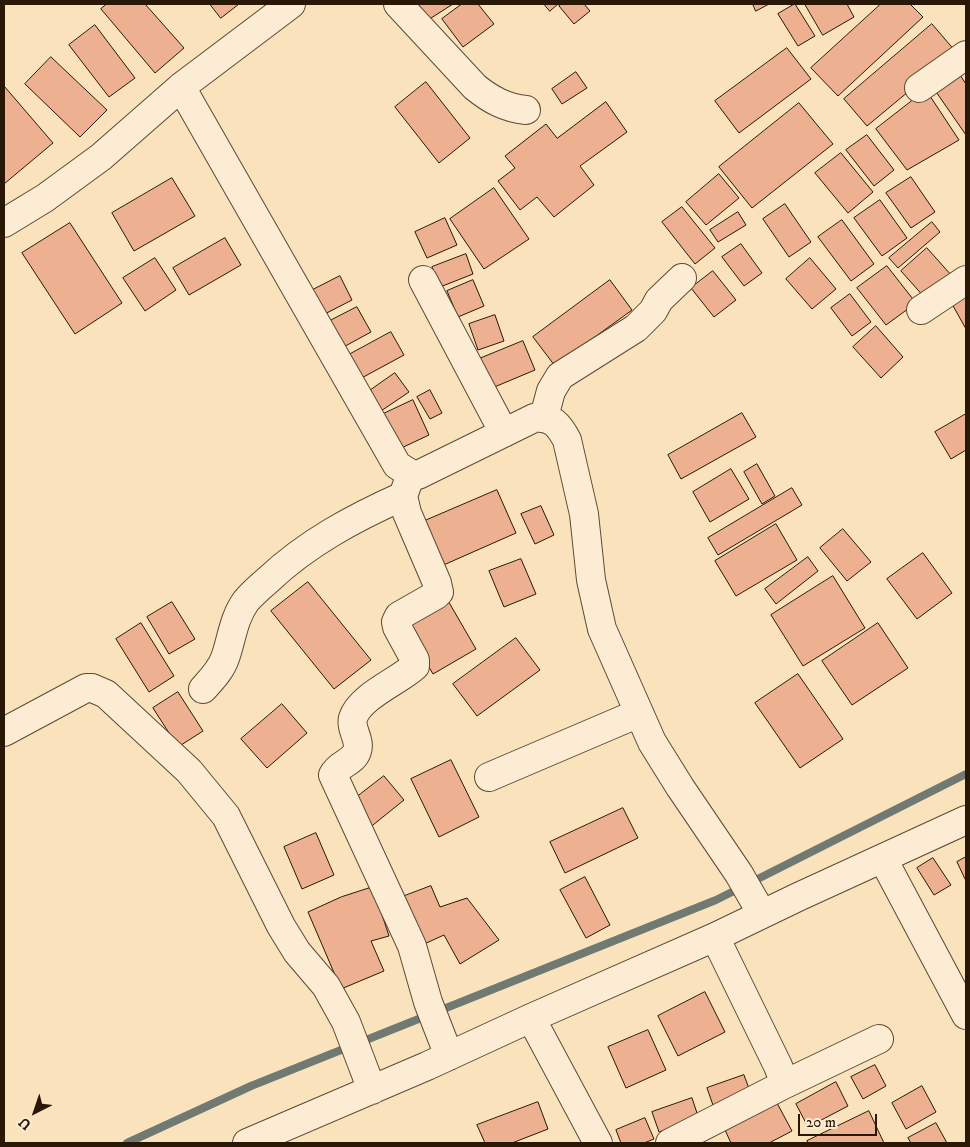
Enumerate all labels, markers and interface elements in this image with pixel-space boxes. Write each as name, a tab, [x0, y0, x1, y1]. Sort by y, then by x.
north arrow	[10, 1087, 60, 1137]
scale bar	[800, 1104, 879, 1136]
text: U	[15, 1113, 35, 1134]
text: 20 m	[806, 1113, 836, 1132]

